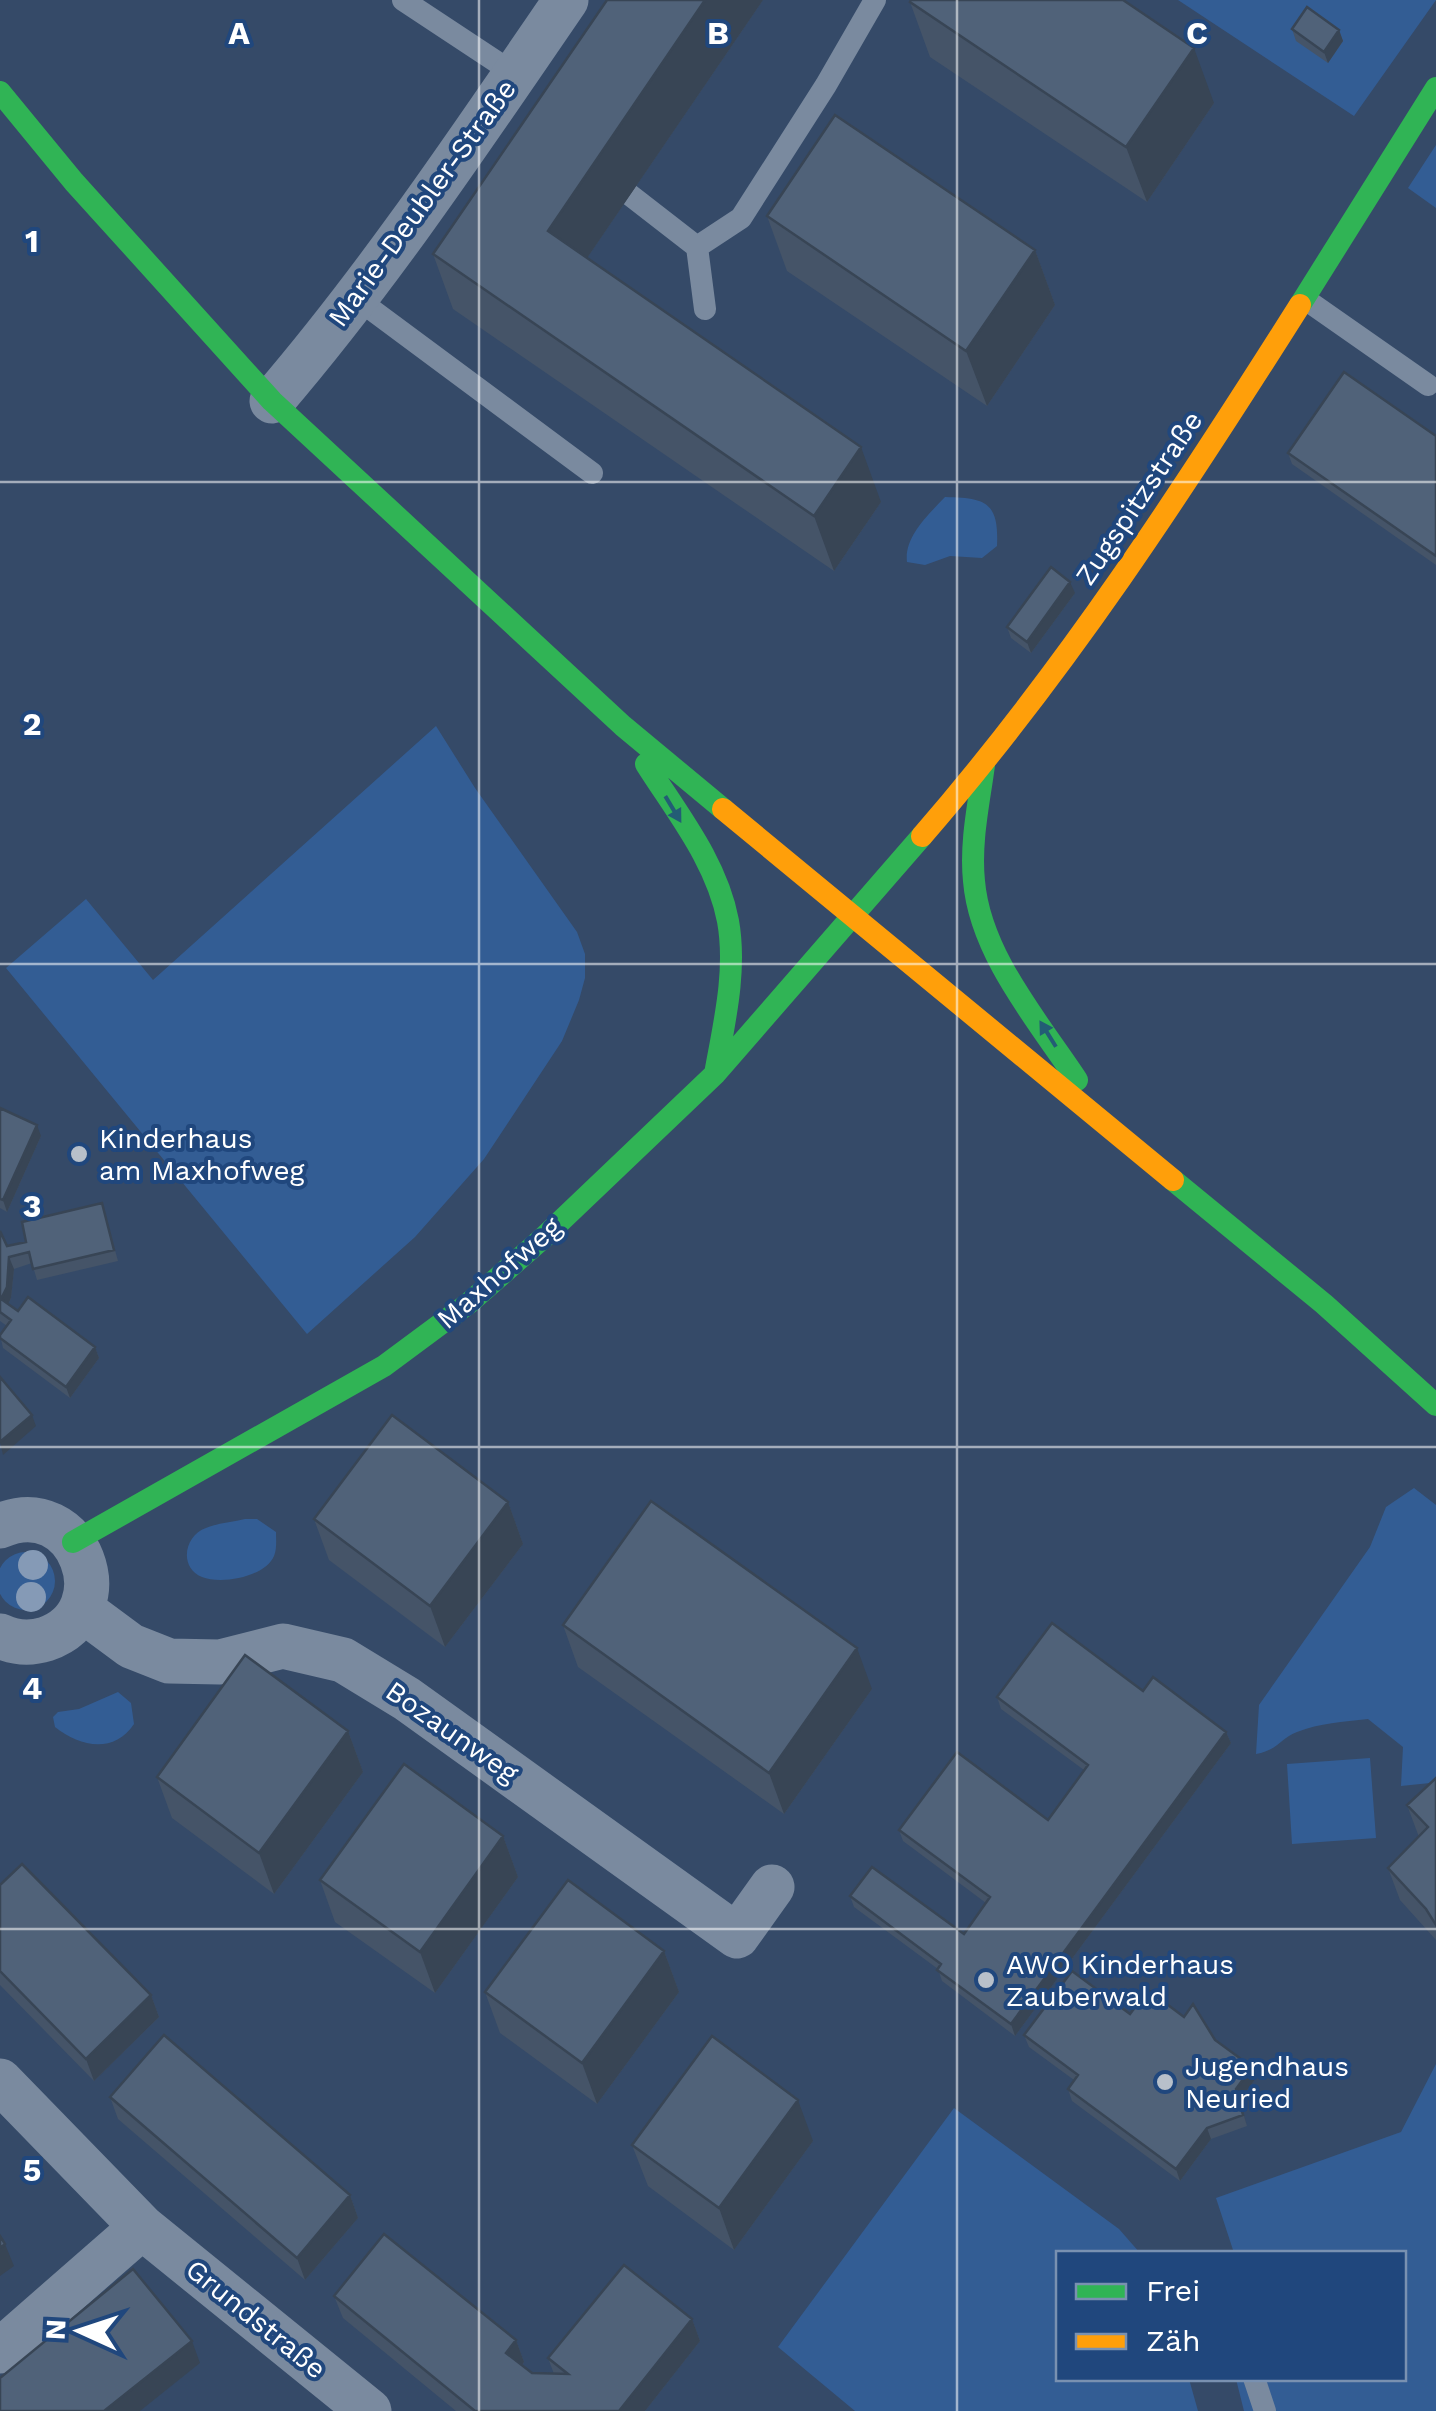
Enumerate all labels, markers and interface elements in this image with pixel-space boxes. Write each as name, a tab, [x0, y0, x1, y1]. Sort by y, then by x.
text: A	[228, 14, 250, 52]
text: B	[707, 14, 729, 52]
text: C	[1186, 14, 1208, 52]
street label: Marie-Deubler-Straße	[321, 73, 523, 333]
text: 1	[25, 222, 39, 260]
street label: Zugspitzstraße	[1069, 405, 1209, 591]
text: 2	[22, 705, 42, 743]
one-way arrow	[664, 795, 682, 823]
one-way arrow	[1040, 1020, 1057, 1048]
place label: Kinderhaus am Maxhofweg	[99, 1122, 305, 1187]
marker: Kinderhaus am Maxhofweg	[68, 1143, 90, 1165]
text: 3	[23, 1187, 41, 1225]
street label: Maxhofweg	[430, 1210, 568, 1336]
text: 4	[22, 1669, 42, 1707]
street label: Bozaunweg	[379, 1674, 525, 1790]
place label: AWO Kinderhaus Zauberwald	[1006, 1948, 1234, 2013]
marker: AWO Kinderhaus Zauberwald	[975, 1969, 997, 1991]
place label: Jugendhaus Neuried	[1185, 2050, 1349, 2115]
marker: Jugendhaus Neuried	[1154, 2071, 1176, 2093]
text: 5	[23, 2151, 41, 2189]
legend	[1056, 2251, 1406, 2381]
street label: Grundstraße	[179, 2252, 333, 2386]
text: Frei	[1146, 2273, 1200, 2308]
north arrow	[30, 2281, 130, 2381]
text: N	[39, 2318, 73, 2341]
text: Zäh	[1146, 2323, 1200, 2358]

